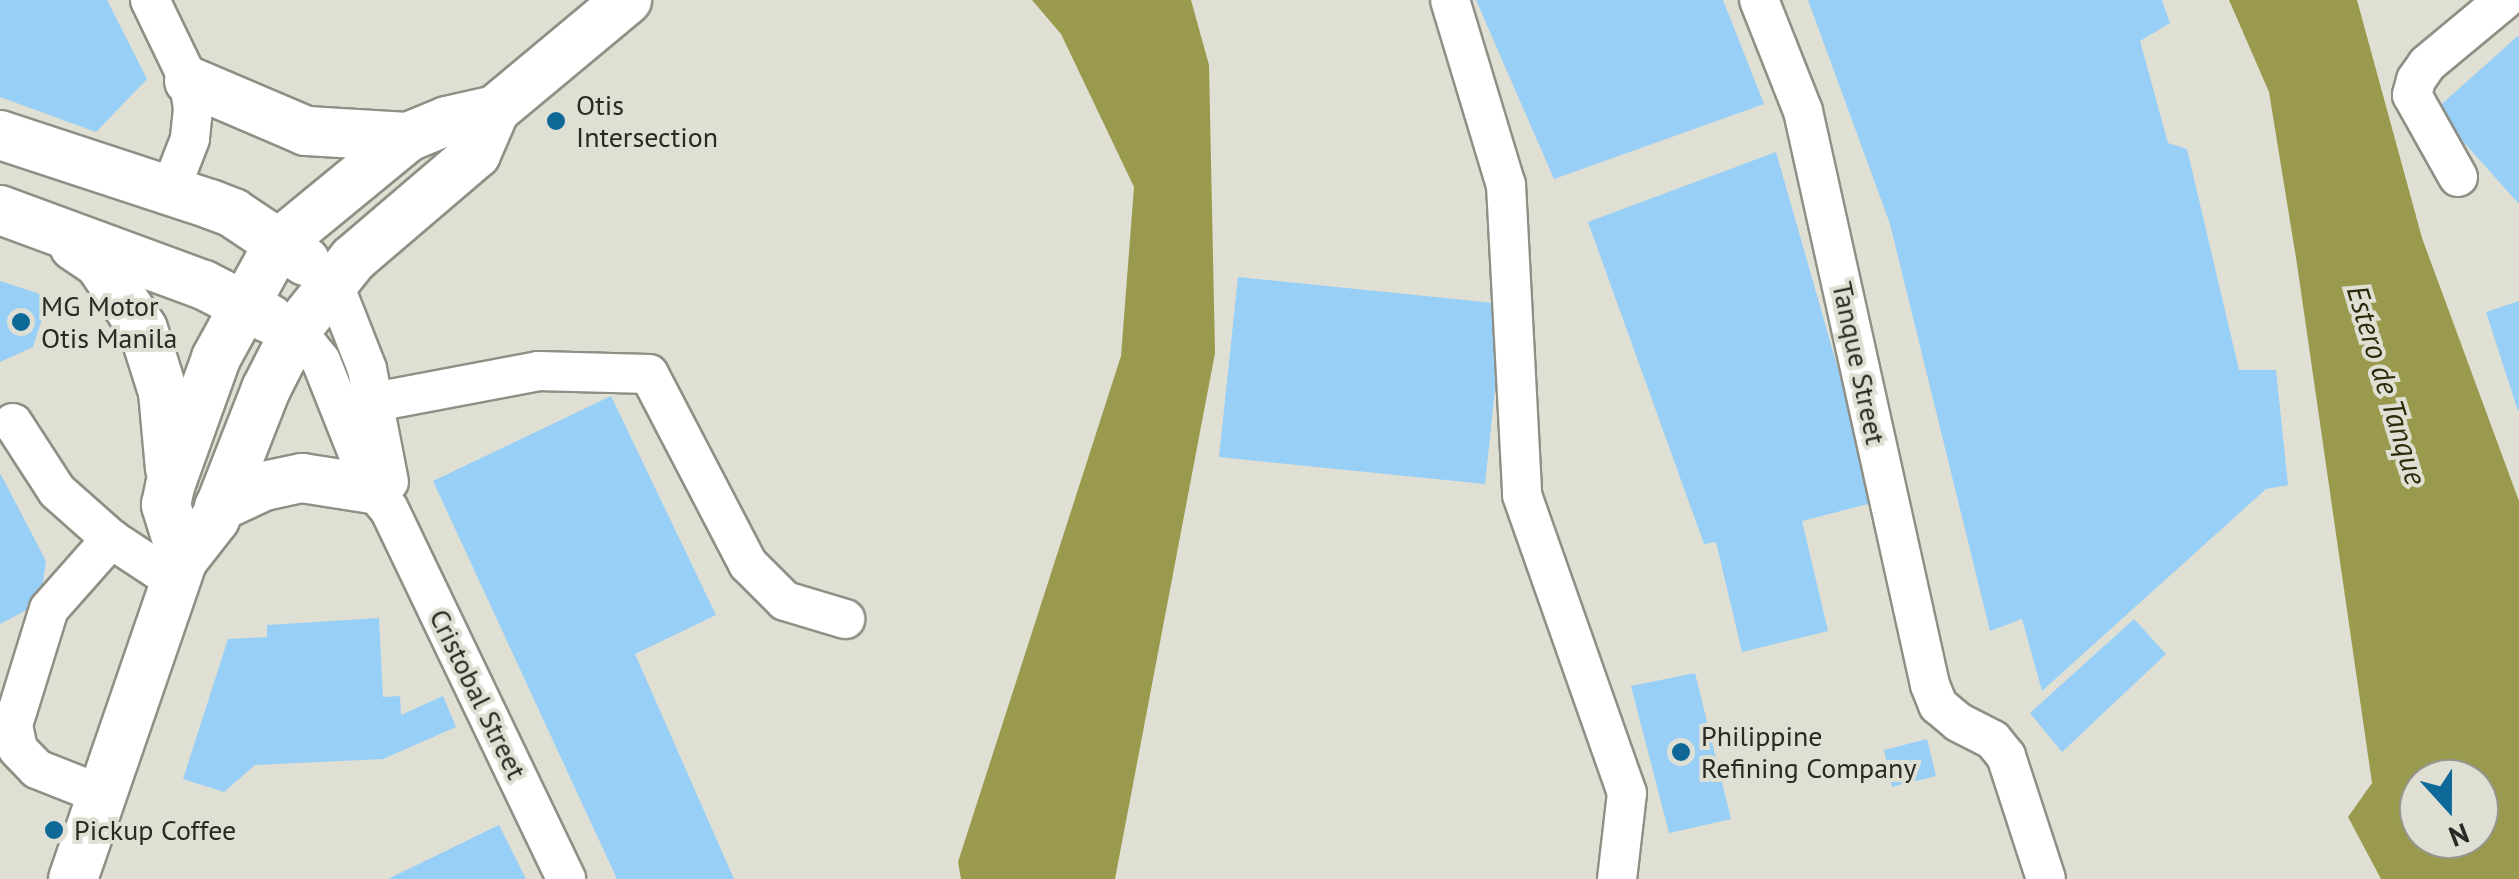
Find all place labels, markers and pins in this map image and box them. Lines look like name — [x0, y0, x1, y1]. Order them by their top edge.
place label: Otis Intersection — [576, 88, 718, 154]
marker: Otis Intersection — [545, 110, 567, 132]
place label: MG Motor Otis Manila — [41, 289, 177, 355]
marker: MG Motor Otis Manila — [10, 311, 32, 333]
place label: Philippine Refining Company — [1701, 719, 1916, 785]
marker: Philippine Refining Company — [1670, 741, 1692, 763]
place label: Pickup Coffee — [74, 813, 236, 847]
marker: Pickup Coffee — [43, 819, 65, 841]

